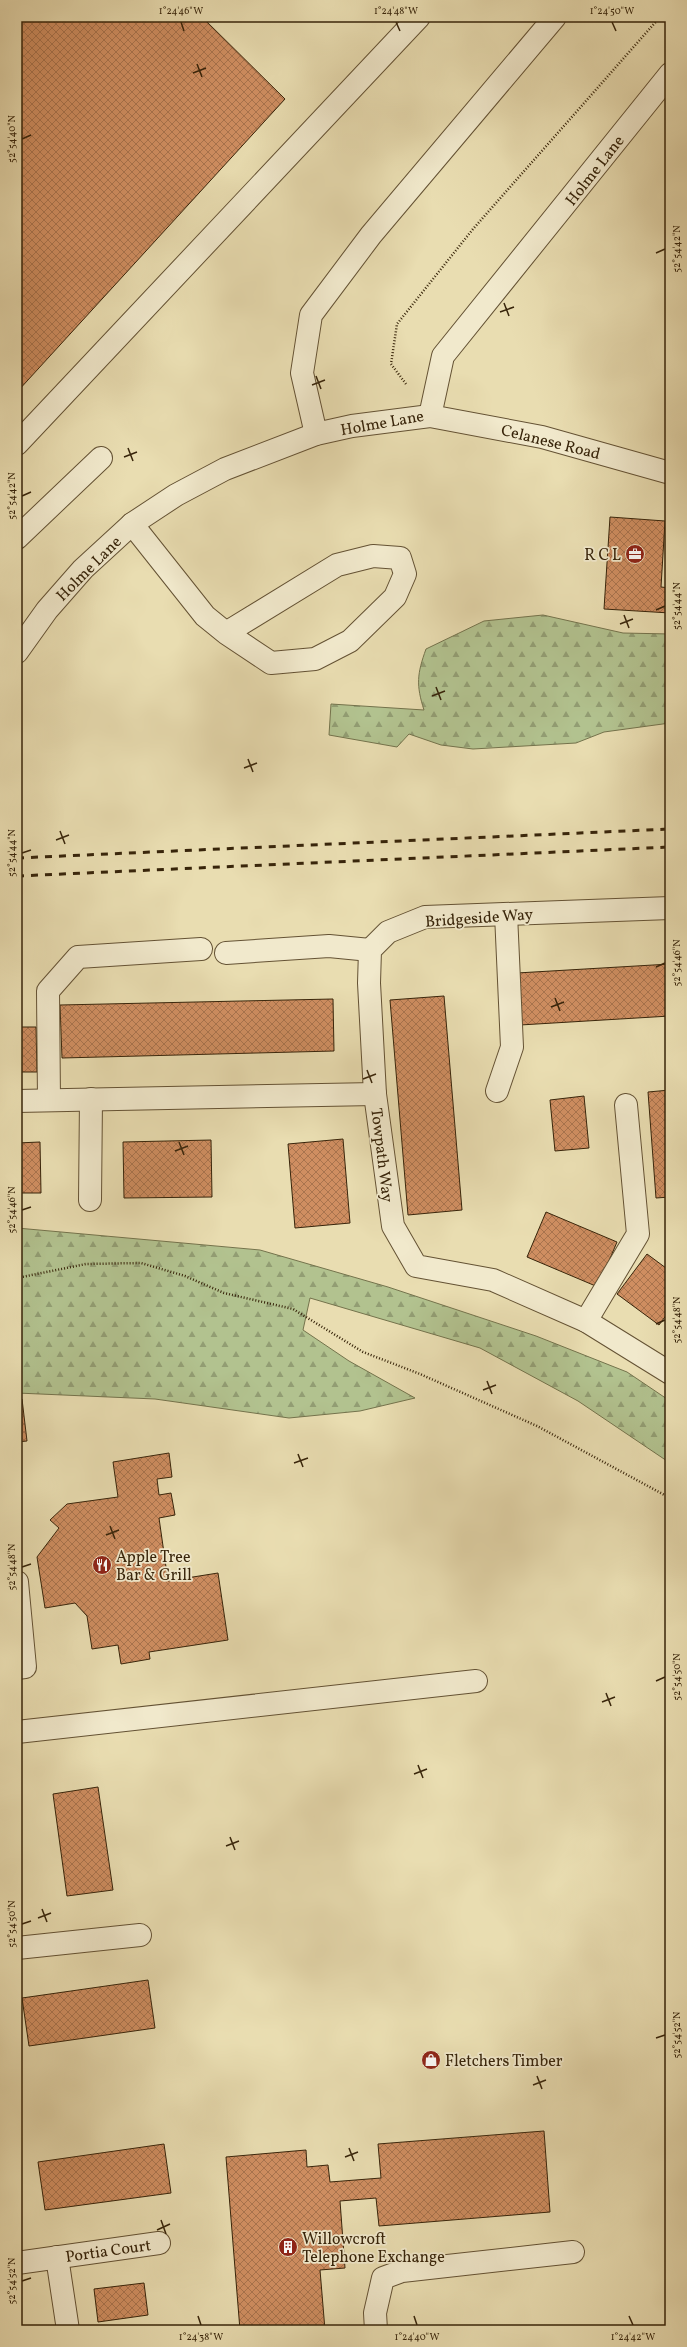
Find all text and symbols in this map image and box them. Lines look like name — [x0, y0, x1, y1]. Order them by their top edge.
text: 1°24'46"W — [159, 4, 203, 18]
text: 1°24'48"W — [374, 4, 418, 18]
text: 1°24'50"W — [590, 4, 634, 18]
text: 52°54'40"N — [5, 115, 19, 163]
street label: Holme Lane — [561, 131, 630, 211]
text: 52°54'42"N — [670, 225, 684, 273]
street label: Holme Lane — [339, 406, 426, 442]
street label: Celanese Road — [499, 420, 603, 466]
text: 52°54'42"N — [5, 472, 19, 520]
street label: Holme Lane — [52, 532, 127, 607]
office icon: R C L — [624, 543, 646, 565]
place label: R C L — [584, 545, 621, 567]
text: 52°54'44"N — [670, 581, 684, 630]
text: 52°54'44"N — [5, 828, 19, 877]
street label: Bridgeside Way — [424, 904, 534, 934]
text: 52°54'46"N — [670, 939, 684, 987]
street label: Towpath Way — [364, 1107, 398, 1204]
text: 52°54'46"N — [5, 1186, 19, 1234]
text: 52°54'48"N — [670, 1296, 684, 1344]
text: 52°54'48"N — [5, 1543, 19, 1591]
place label: Apple Tree Bar & Grill — [116, 1547, 192, 1587]
restaurant icon: Apple Tree Bar & Grill — [91, 1554, 113, 1576]
text: 52°54'50"N — [670, 1653, 684, 1701]
text: 52°54'50"N — [5, 1900, 19, 1948]
text: 52°54'52"N — [670, 2011, 684, 2059]
shop icon: Fletchers Timber — [420, 2049, 442, 2071]
place label: Fletchers Timber — [445, 2051, 563, 2073]
place label: Willowcroft Telephone Exchange — [302, 2229, 445, 2269]
street label: Portia Court — [64, 2235, 153, 2269]
building icon: Willowcroft Telephone Exchange — [277, 2236, 299, 2258]
text: 52°54'52"N — [5, 2257, 19, 2305]
text: 1°24'38"W — [179, 2330, 223, 2344]
text: 1°24'40"W — [395, 2330, 439, 2344]
text: 1°24'42"W — [611, 2330, 655, 2344]

